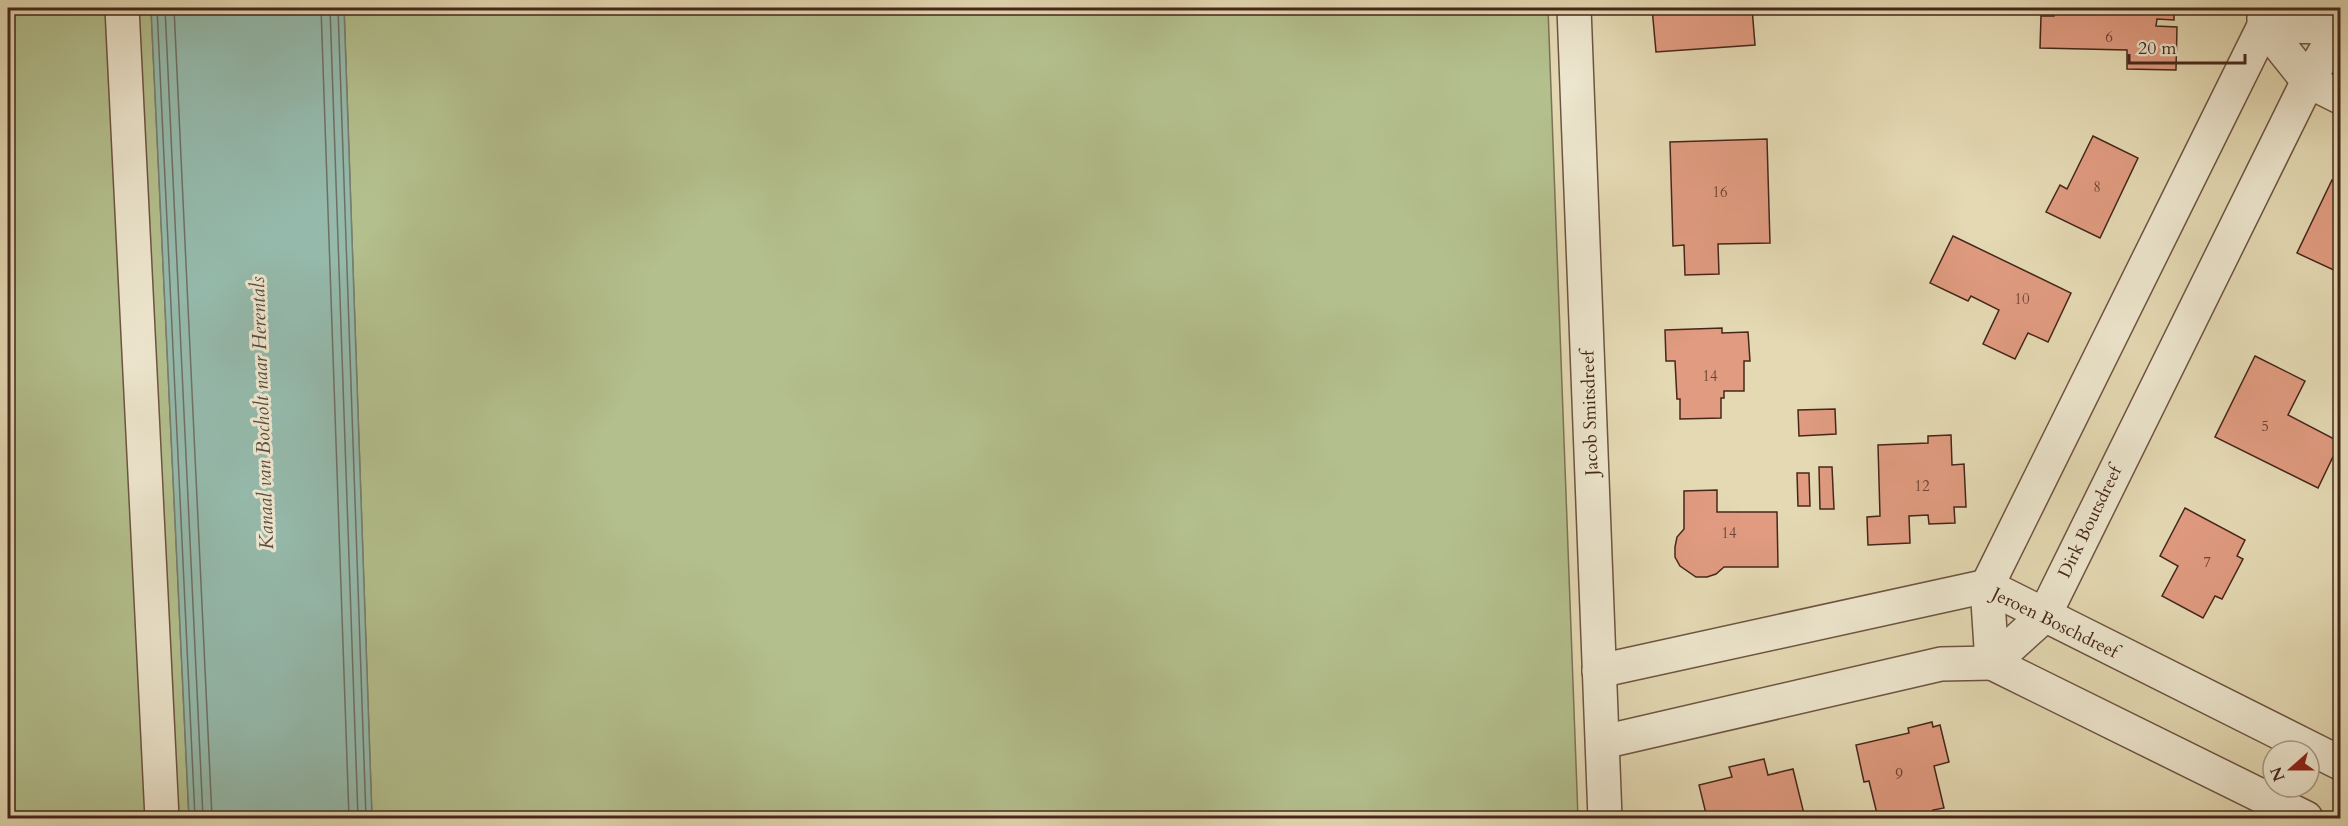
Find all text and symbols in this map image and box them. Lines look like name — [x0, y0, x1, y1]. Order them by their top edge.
house number: 6 — [2105, 27, 2113, 47]
scale bar — [2129, 27, 2244, 65]
text: 20 m — [2138, 36, 2177, 61]
house number: 8 — [2093, 177, 2101, 197]
house number: 16 — [1712, 182, 1728, 202]
water label: Kanaal van Bocholt naar Herentals — [244, 276, 280, 550]
house number: 10 — [2014, 289, 2030, 309]
street label: Jacob Smitsdreef — [1575, 346, 1605, 479]
house number: 14 — [1702, 366, 1718, 386]
house number: 5 — [2261, 416, 2269, 436]
street label: Dirk Boutsdreef — [2052, 458, 2130, 582]
house number: 12 — [1914, 476, 1930, 496]
house number: 14 — [1721, 523, 1737, 543]
house number: 7 — [2203, 552, 2211, 572]
street label: Jeroen Boschdreef — [1985, 580, 2126, 666]
north arrow — [2261, 739, 2321, 799]
text: N — [2265, 763, 2291, 784]
house number: 9 — [1895, 764, 1903, 784]

